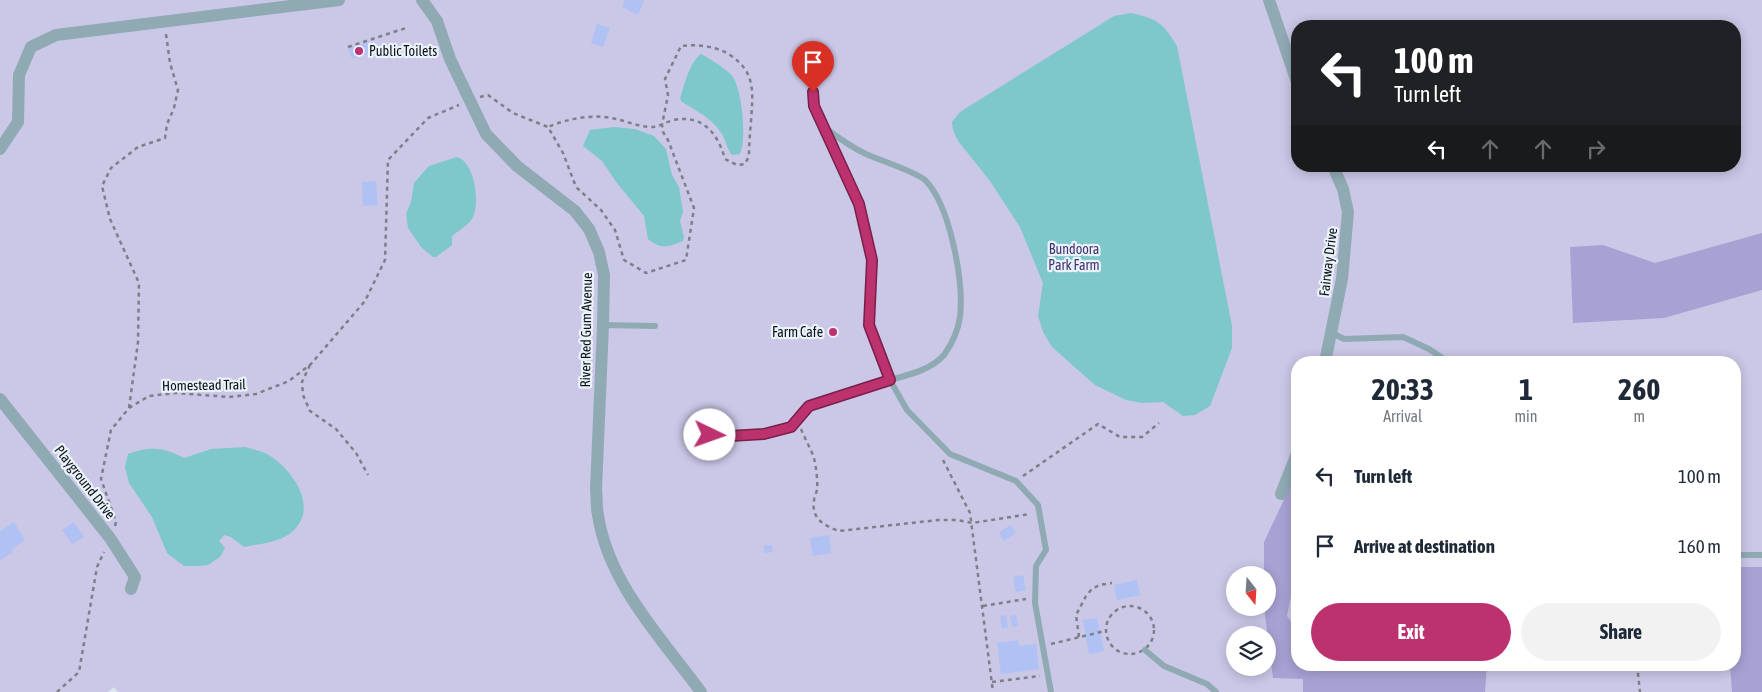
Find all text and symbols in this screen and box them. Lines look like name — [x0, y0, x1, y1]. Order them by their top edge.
icon: left — [1311, 40, 1376, 105]
text: 100 m — [1394, 40, 1473, 80]
pin — [792, 41, 834, 92]
place label: Public Toilets — [369, 43, 437, 59]
marker: Public Toilets — [353, 45, 365, 57]
icon: arrive — [799, 48, 827, 76]
text: Turn left — [1394, 81, 1461, 107]
icon: left — [1423, 135, 1451, 163]
icon: ahead — [1476, 135, 1504, 163]
icon: ahead — [1529, 135, 1557, 163]
icon: right — [1582, 135, 1610, 163]
street label: Fairway Drive — [1316, 227, 1340, 297]
park label: Bundoora Park Farm — [1048, 241, 1100, 273]
street label: River Red Gum Avenue — [577, 272, 595, 388]
place label: Farm Cafe — [772, 324, 823, 340]
marker: Farm Cafe — [827, 326, 839, 338]
text: 20:33 — [1372, 372, 1434, 406]
text: 1 — [1519, 372, 1533, 406]
text: 260 — [1618, 372, 1660, 406]
street label: Homestead Trail — [162, 376, 246, 394]
text: Arrival — [1383, 407, 1422, 425]
text: min — [1515, 407, 1538, 425]
text: m — [1633, 407, 1645, 425]
position arrow — [683, 408, 735, 460]
street label: Playground Drive — [51, 442, 119, 522]
icon: left — [1311, 462, 1339, 490]
text: Turn left — [1354, 465, 1412, 487]
text: 100 m — [1678, 465, 1721, 487]
icon: arrive — [1311, 532, 1339, 560]
text: Arrive at destination — [1354, 535, 1495, 557]
text: 160 m — [1678, 535, 1721, 557]
north arrow — [1226, 566, 1276, 616]
map controls — [1226, 566, 1276, 676]
button: Exit — [1311, 603, 1511, 661]
button: Share — [1521, 603, 1721, 661]
button: layers — [1226, 626, 1276, 676]

